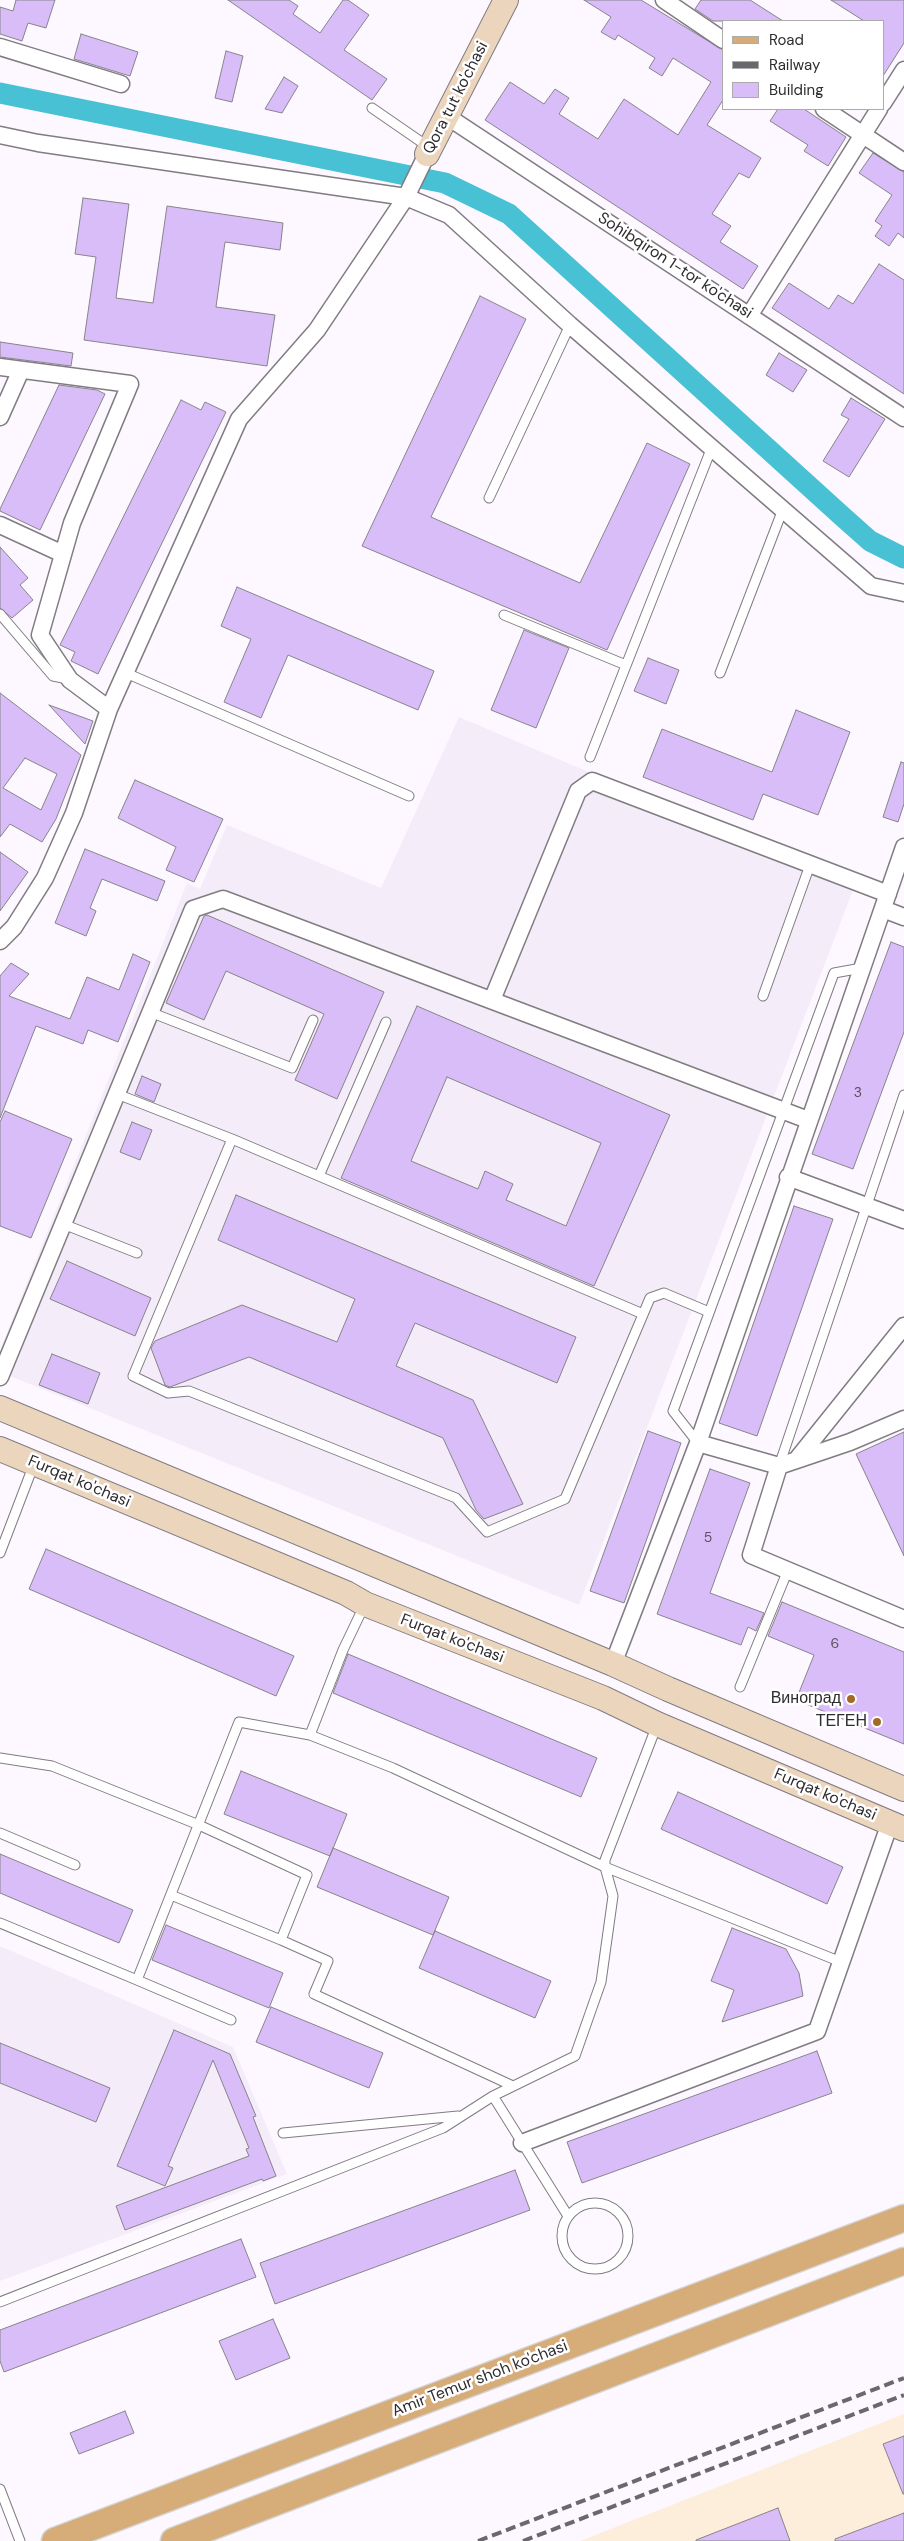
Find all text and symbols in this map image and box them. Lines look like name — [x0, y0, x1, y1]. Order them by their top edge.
legend — [722, 20, 884, 110]
text: Road — [769, 30, 804, 50]
street label: Qora tut ko'chasi — [419, 38, 493, 158]
text: Railway — [769, 55, 820, 75]
text: Building — [769, 80, 824, 100]
street label: Sohibqiron 1-tor ko'chasi — [594, 209, 756, 323]
house number: 3 — [854, 1085, 862, 1101]
street label: Furqat ko'chasi — [25, 1452, 133, 1512]
house number: 5 — [704, 1530, 712, 1546]
street label: Furqat ko'chasi — [397, 1610, 507, 1668]
house number: 6 — [831, 1636, 839, 1652]
place label: Виноград — [771, 1689, 841, 1709]
marker: Виноград — [845, 1693, 857, 1705]
place label: ТЕГЕН — [816, 1712, 867, 1732]
marker: ТЕГЕН — [871, 1716, 883, 1728]
street label: Furqat ko'chasi — [771, 1765, 879, 1825]
street label: Amir Temur shoh ko'chasi — [390, 2337, 570, 2421]

